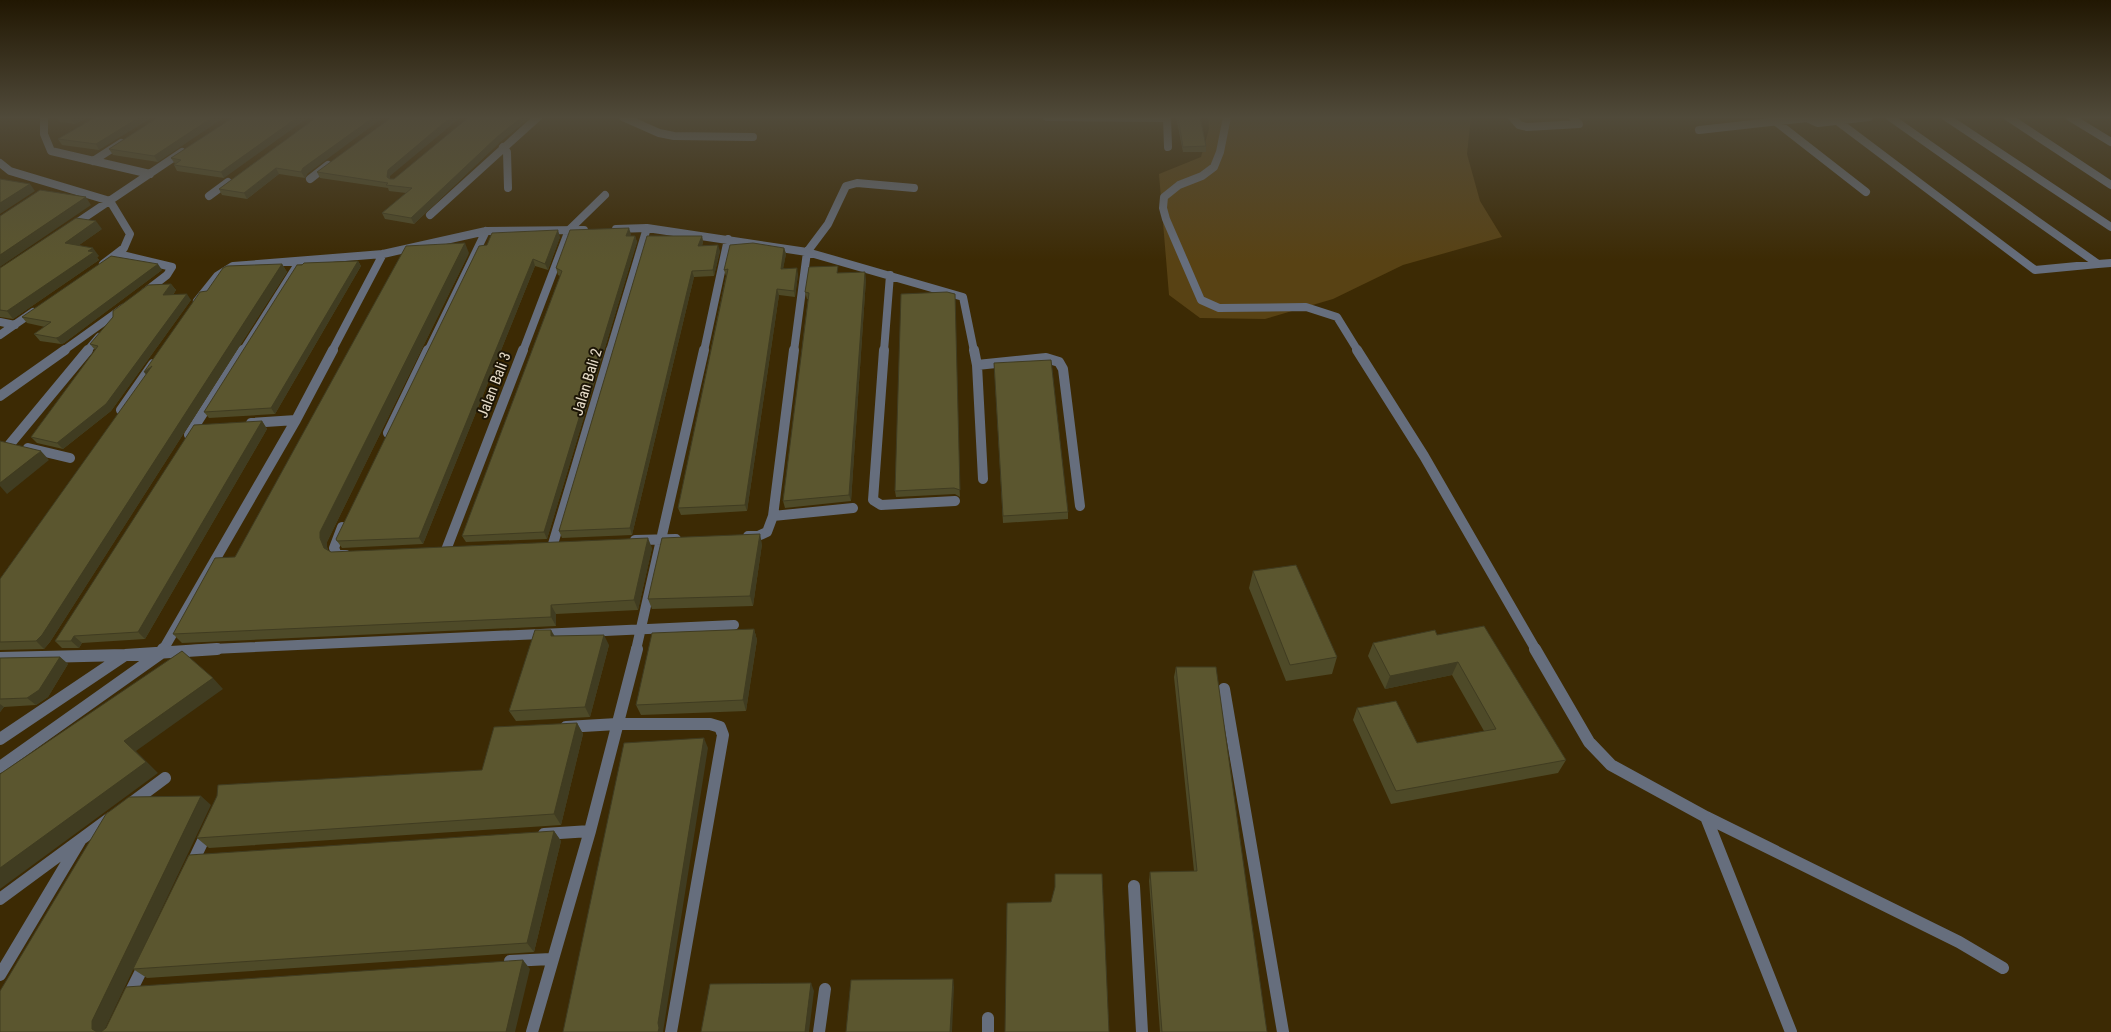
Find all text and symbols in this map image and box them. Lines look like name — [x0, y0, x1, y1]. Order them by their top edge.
street label: Jalan Bali 2 — [568, 346, 606, 418]
street label: Jalan Bali 3 — [473, 350, 515, 420]

